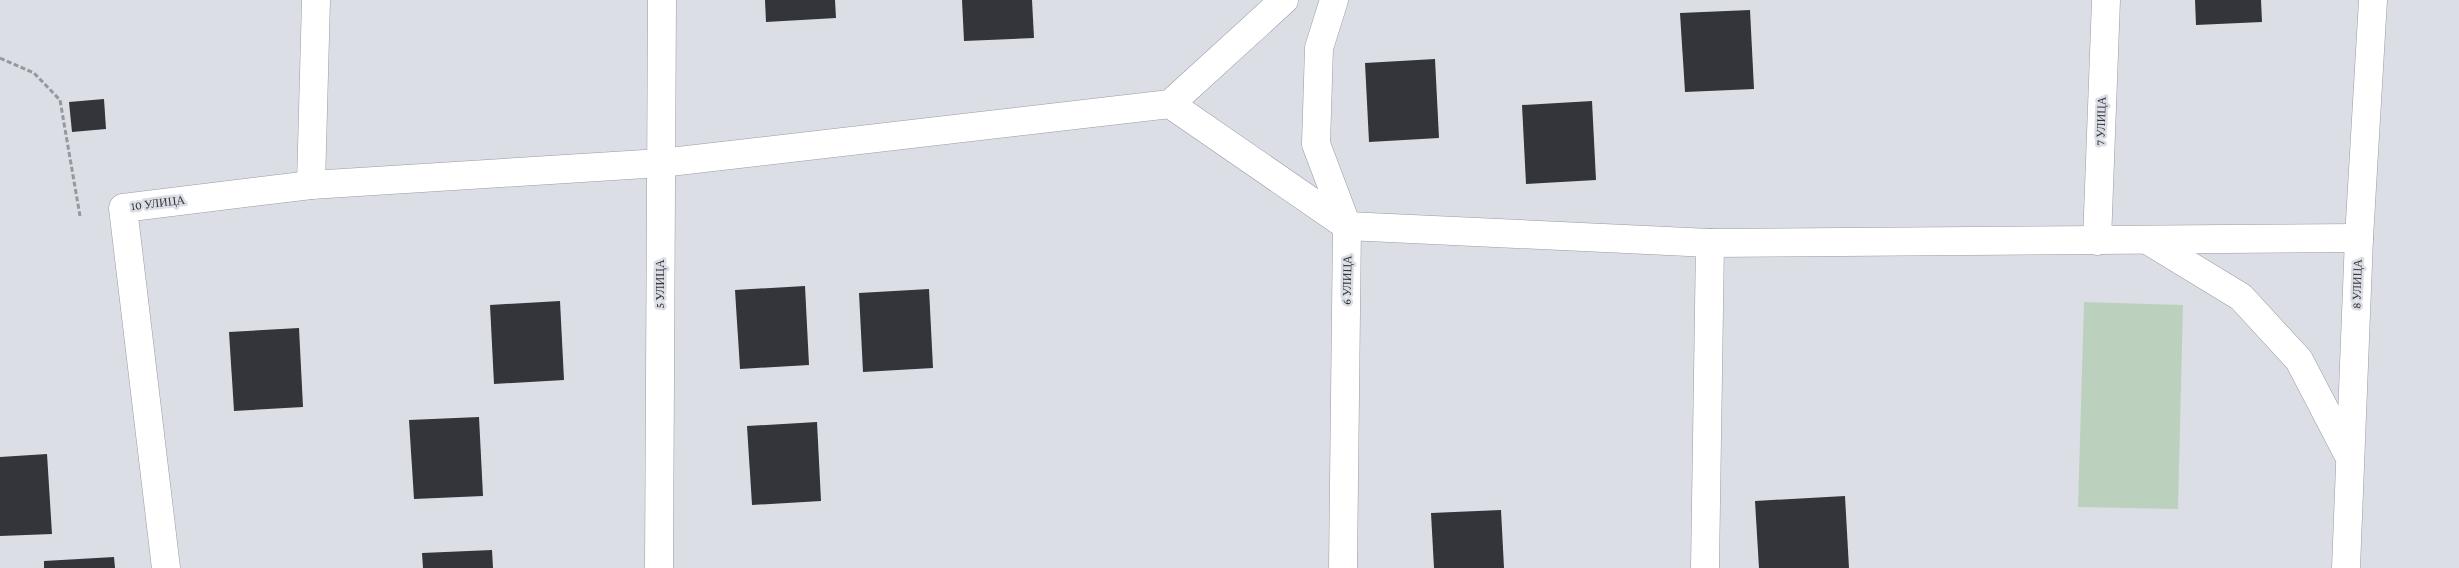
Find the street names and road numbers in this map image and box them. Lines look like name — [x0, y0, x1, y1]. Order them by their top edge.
street label: 7 УЛИЦА — [2093, 96, 2109, 146]
street label: 10 УЛИЦА — [130, 193, 186, 213]
street label: 6 УЛИЦА — [1340, 255, 1354, 305]
street label: 8 УЛИЦА — [2349, 258, 2365, 309]
street label: 5 УЛИЦА — [653, 259, 667, 309]

